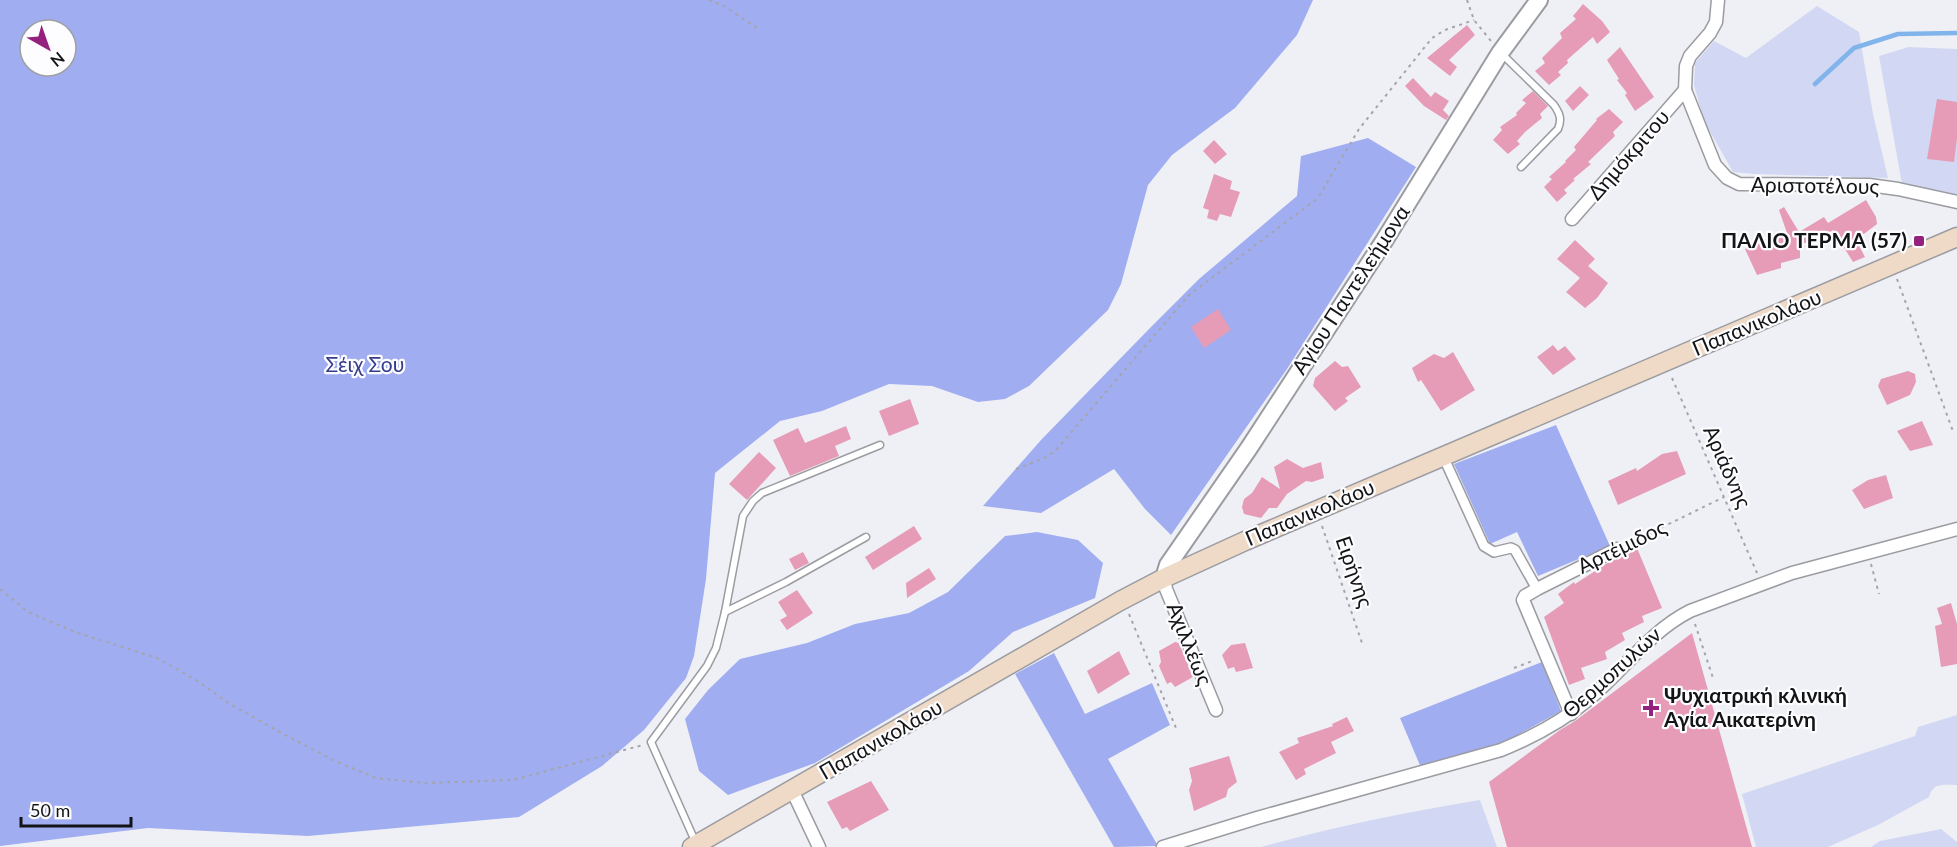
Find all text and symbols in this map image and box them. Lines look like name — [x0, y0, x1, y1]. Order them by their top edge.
north arrow — [18, 18, 78, 78]
text: N — [47, 49, 69, 71]
street label: Δημόκριτου — [1582, 104, 1674, 204]
street label: Αριστοτέλους — [1751, 171, 1880, 198]
street label: Αγίου Παντελεήμονα — [1286, 199, 1414, 379]
place label: ΠΑΛΙΟ ΤΕΡΜΑ (57) — [1721, 227, 1907, 252]
marker: ΠΑΛΙΟ ΤΕΡΜΑ (57) — [1912, 234, 1926, 248]
street label: Παπανικολάου — [1688, 283, 1825, 360]
park label: Σέιχ Σου — [326, 351, 404, 376]
street label: Αριάδνης — [1699, 421, 1758, 512]
street label: Παπανικολάου — [1241, 473, 1378, 550]
street label: Αρτέμιδος — [1573, 513, 1670, 578]
street label: Ειρήνης — [1332, 532, 1379, 611]
street label: Αχιλλέως — [1163, 598, 1218, 689]
street label: Θερμοπυλών — [1557, 621, 1666, 723]
place label: Ψυχιατρική κλινική Αγία Αικατερίνη — [1663, 682, 1847, 731]
street label: Παπανικολάου — [814, 693, 946, 784]
marker: Ψυχιατρική κλινική Αγία Αικατερίνη — [1642, 699, 1660, 717]
scale bar — [21, 790, 130, 828]
text: 50 m — [30, 799, 70, 821]

